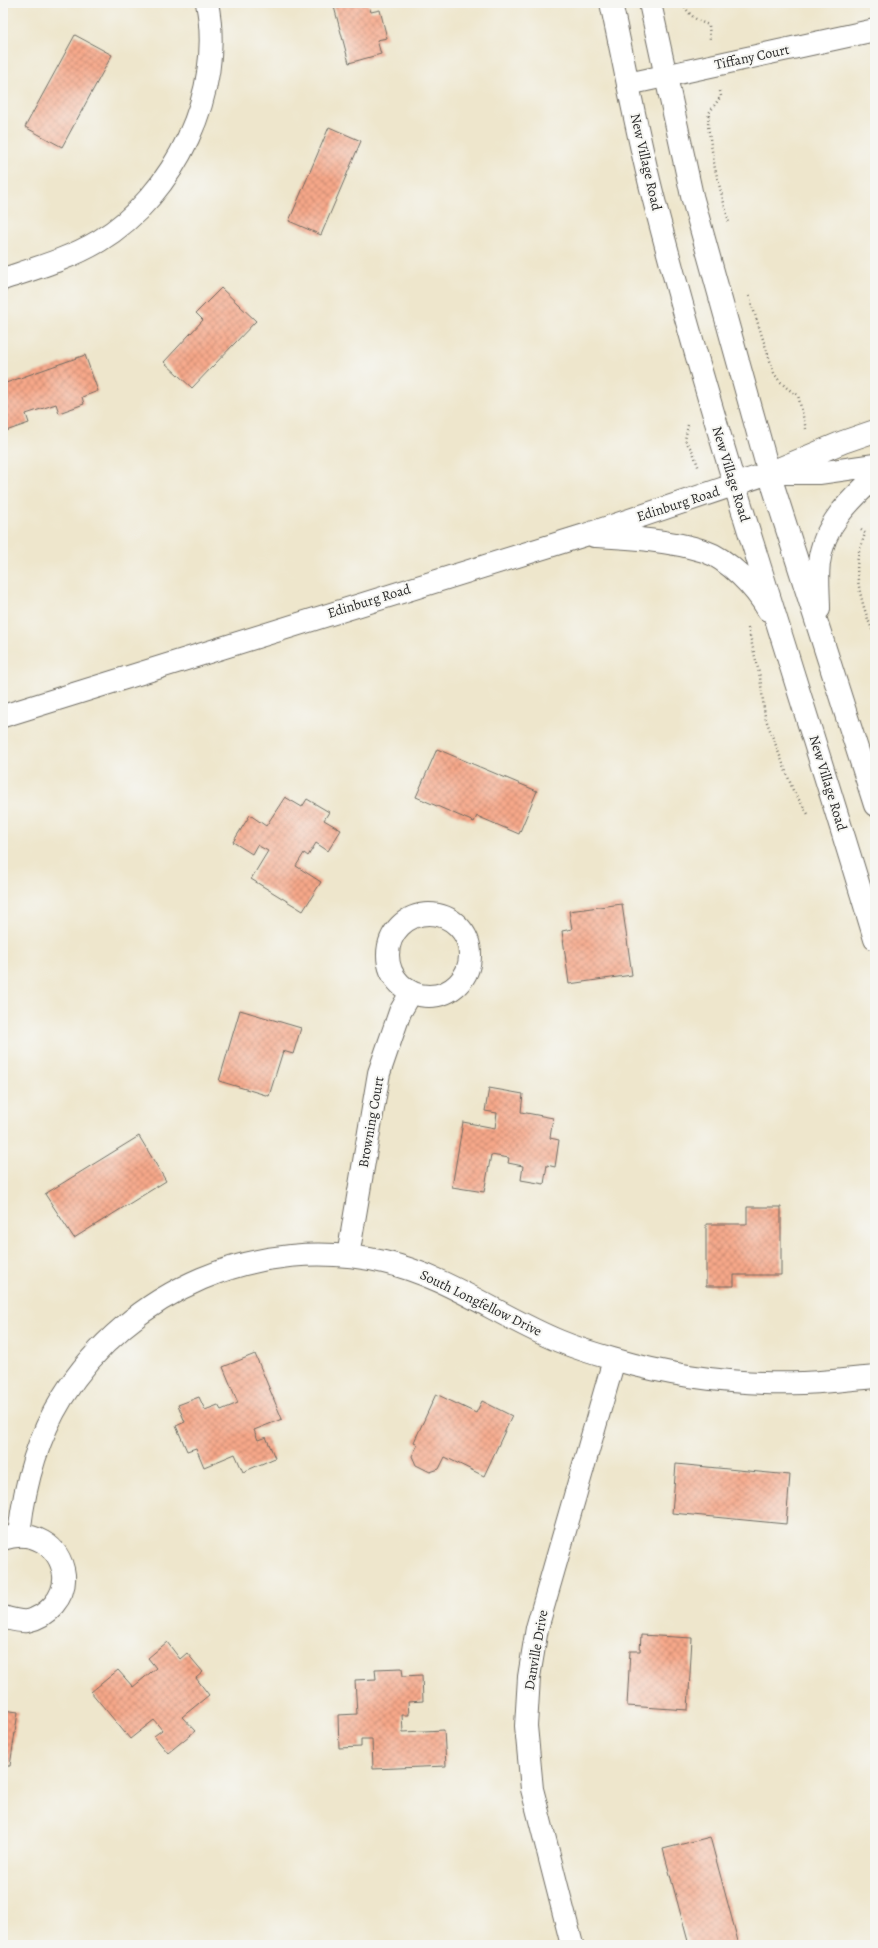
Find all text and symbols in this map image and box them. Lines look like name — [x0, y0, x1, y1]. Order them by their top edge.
street label: Tiffany Court — [713, 40, 791, 74]
street label: New Village Road — [626, 112, 667, 213]
street label: New Village Road — [707, 424, 755, 525]
street label: Edinburg Road — [634, 482, 722, 526]
street label: Edinburg Road — [325, 579, 413, 623]
street label: New Village Road — [804, 733, 852, 834]
street label: Browning Court — [354, 1075, 388, 1169]
street label: South Longfellow Drive — [417, 1265, 545, 1341]
street label: Danville Drive — [520, 1608, 552, 1692]

